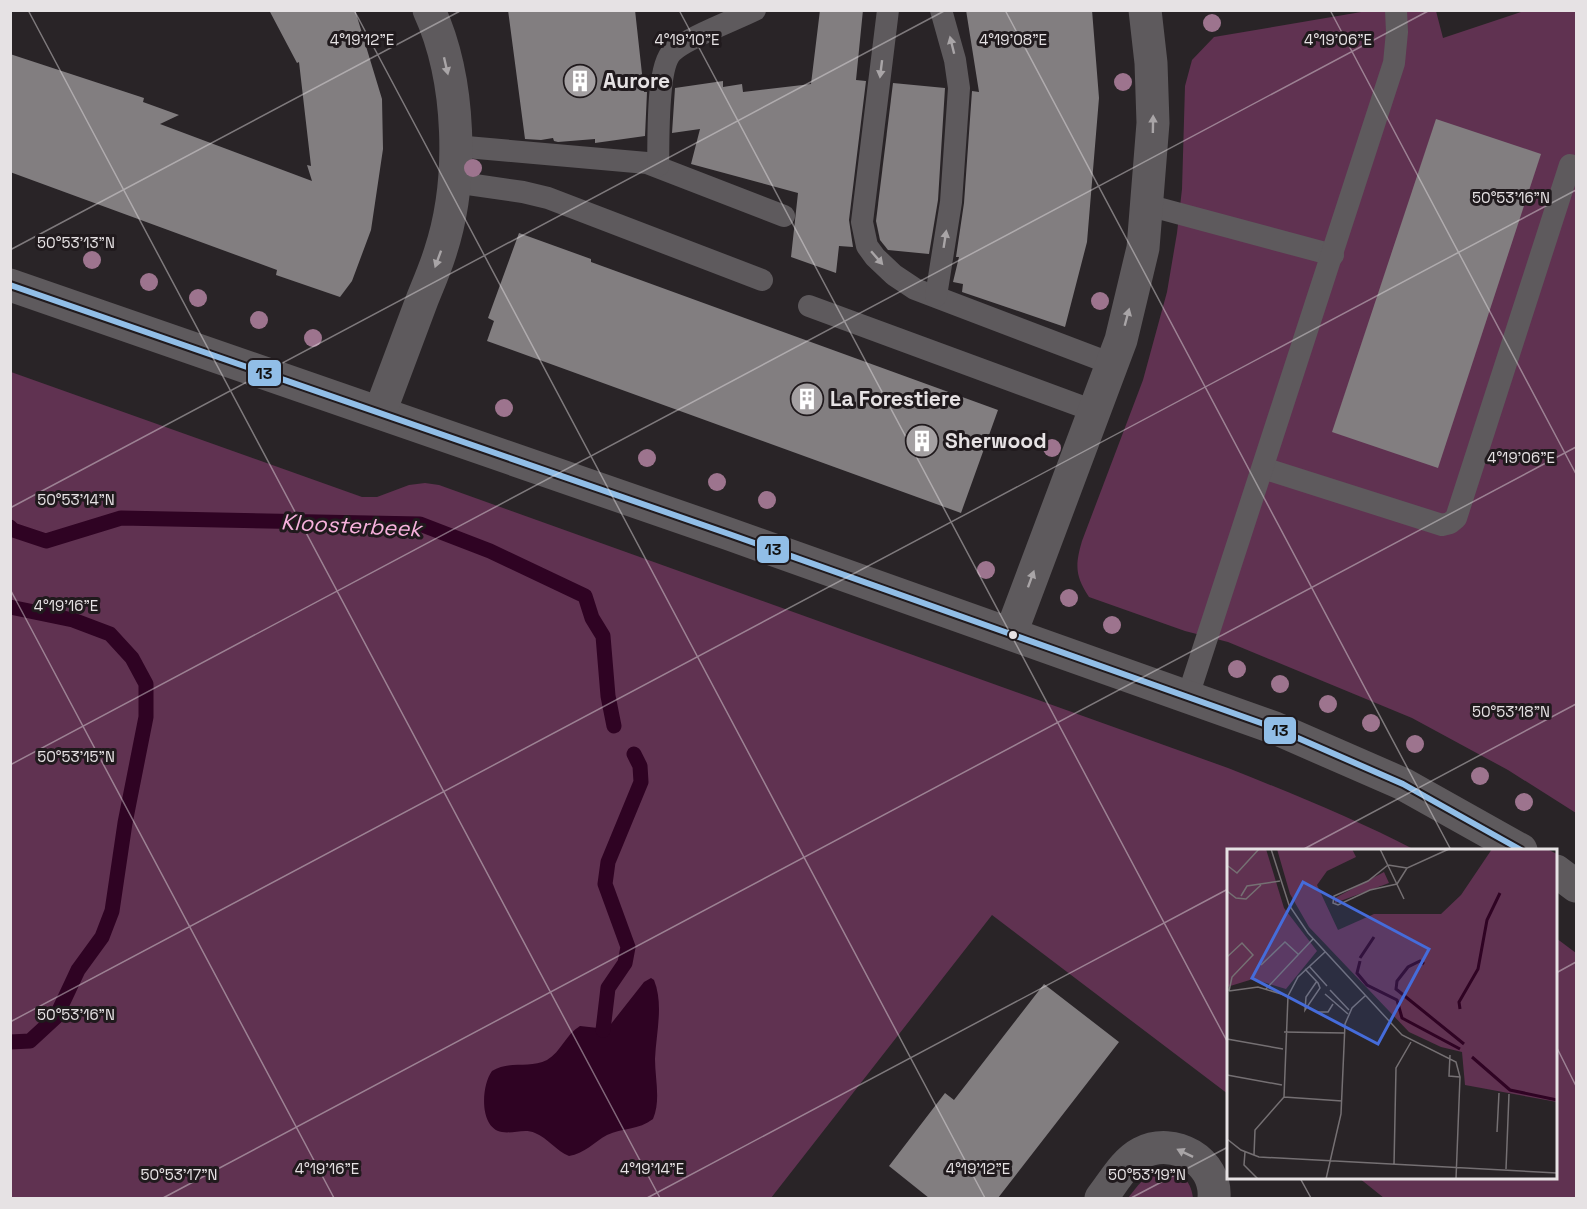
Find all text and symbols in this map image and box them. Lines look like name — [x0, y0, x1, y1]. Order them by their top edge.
text: 4°19'12"E — [330, 30, 394, 49]
text: 4°19'10"E — [654, 30, 720, 49]
text: 4°19'08"E — [979, 30, 1047, 49]
text: 4°19'06"E — [1304, 30, 1372, 49]
one-way arrow — [946, 36, 956, 54]
one-way arrow — [442, 57, 451, 76]
one-way arrow — [876, 59, 885, 78]
building icon: Aurore — [562, 63, 598, 99]
place label: Aurore — [603, 67, 670, 94]
one-way arrow — [1148, 114, 1157, 133]
text: 50°53'16"N — [1472, 188, 1550, 207]
one-way arrow — [941, 229, 950, 248]
text: 50°53'13"N — [37, 233, 115, 252]
one-way arrow — [433, 250, 443, 268]
one-way arrow — [870, 251, 884, 266]
one-way arrow — [1123, 308, 1132, 326]
line badge: 13 — [247, 359, 282, 387]
text: 13 — [256, 363, 273, 384]
building icon: La Forestiere — [789, 381, 825, 417]
place label: La Forestiere — [830, 385, 961, 412]
building icon: Sherwood — [904, 423, 940, 459]
place label: Sherwood — [945, 427, 1047, 454]
text: 4°19'06"E — [1487, 448, 1555, 467]
text: 50°53'14"N — [37, 490, 115, 509]
water label: Kloosterbeek — [280, 507, 424, 543]
line badge: 13 — [756, 535, 790, 564]
text: 13 — [765, 539, 782, 560]
one-way arrow — [1026, 569, 1036, 587]
text: 4°19'16"E — [34, 596, 98, 615]
unlabelled marker — [1007, 629, 1019, 641]
text: 50°53'18"N — [1472, 702, 1550, 721]
line badge: 13 — [1263, 716, 1297, 745]
text: 13 — [1272, 720, 1289, 741]
text: 50°53'15"N — [37, 747, 115, 766]
inset map — [1227, 849, 1557, 1179]
text: 50°53'16"N — [37, 1005, 115, 1024]
one-way arrow — [1176, 1148, 1194, 1158]
text: 4°19'16"E — [295, 1159, 359, 1178]
text: 4°19'14"E — [620, 1159, 684, 1178]
text: 4°19'12"E — [946, 1159, 1010, 1178]
text: 50°53'17"N — [140, 1165, 218, 1184]
text: 50°53'19"N — [1108, 1165, 1186, 1184]

